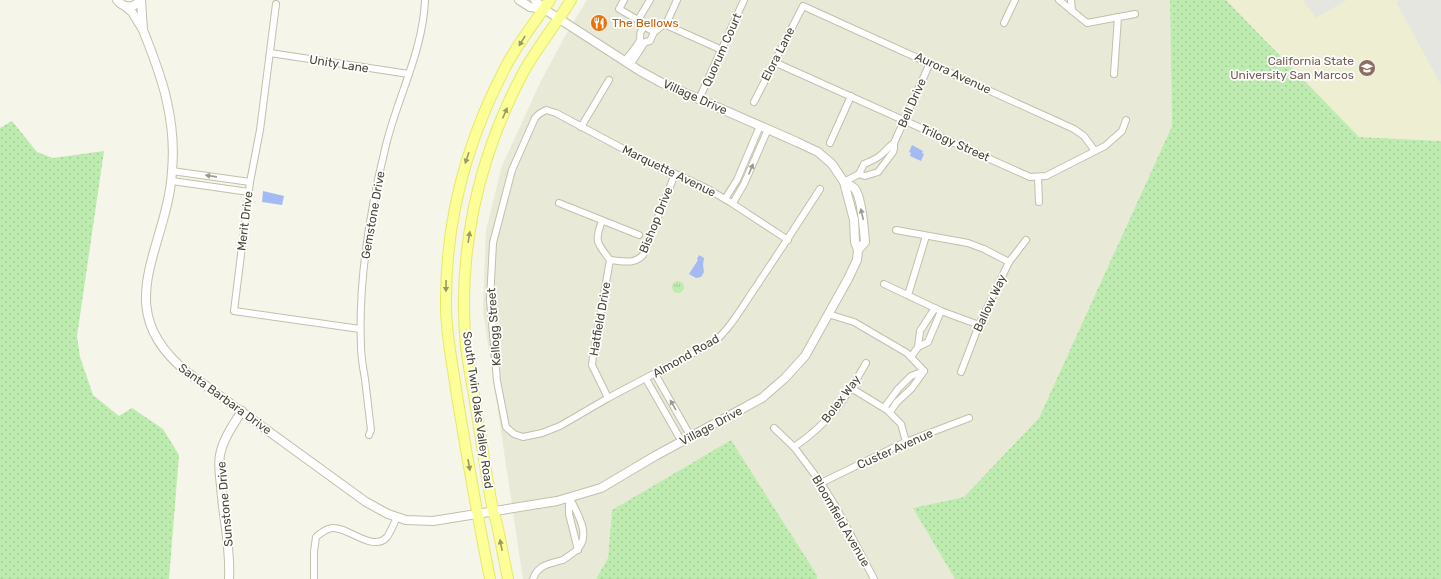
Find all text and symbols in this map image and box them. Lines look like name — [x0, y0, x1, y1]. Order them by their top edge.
street label: Quorum Court — [700, 11, 745, 89]
restaurant icon: The Bellows — [589, 13, 609, 33]
place label: The Bellows — [612, 16, 679, 30]
street label: Elora Lane — [758, 25, 798, 83]
one-way arrow — [518, 35, 525, 47]
street label: Aurora Avenue — [913, 49, 993, 97]
street label: Unity Lane — [308, 52, 370, 76]
place label: California State University San Marcos — [1230, 54, 1354, 82]
school or university icon: California State University San Marcos — [1357, 58, 1377, 78]
street label: Bell Drive — [895, 76, 929, 130]
street label: Village Drive — [661, 77, 730, 118]
one-way arrow — [502, 107, 508, 118]
street label: Trilogy Street — [918, 121, 992, 165]
street label: Marquette Avenue — [620, 142, 718, 200]
one-way arrow — [463, 153, 469, 165]
one-way arrow — [748, 162, 754, 174]
street label: Gemstone Drive — [358, 170, 388, 260]
one-way arrow — [205, 173, 217, 179]
street label: Bishop Drive — [636, 185, 676, 255]
street label: Merit Drive — [234, 190, 256, 252]
one-way arrow — [858, 208, 864, 220]
one-way arrow — [466, 231, 472, 243]
street label: Ballow Way — [971, 272, 1010, 334]
one-way arrow — [443, 280, 449, 293]
street label: Hatfield Drive — [587, 281, 613, 357]
street label: Kellogg Street — [484, 287, 504, 367]
street label: South Twin Oaks Valley Road — [460, 331, 496, 489]
street label: Almond Road — [650, 331, 722, 381]
street label: Santa Barbara Drive — [176, 361, 274, 438]
street label: Bolex Way — [819, 372, 864, 426]
one-way arrow — [670, 399, 677, 411]
street label: Village Drive — [677, 404, 745, 448]
street label: Custer Avenue — [855, 426, 935, 472]
one-way arrow — [466, 459, 472, 471]
street label: Sunstone Drive — [214, 461, 236, 547]
street label: Bloomfield Avenue — [809, 473, 873, 569]
one-way arrow — [498, 539, 504, 551]

